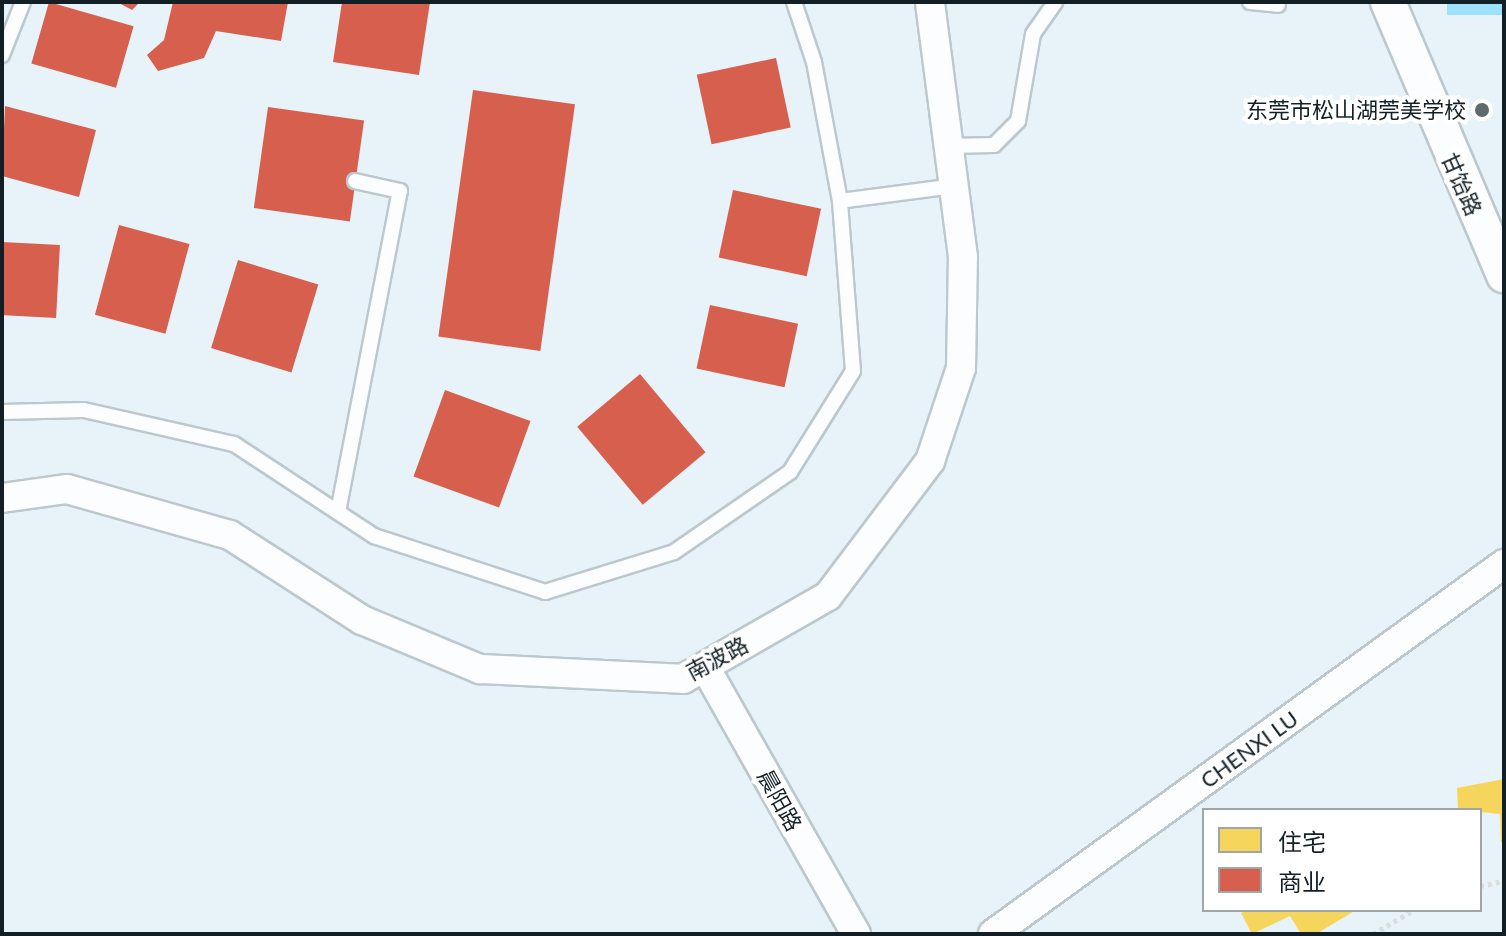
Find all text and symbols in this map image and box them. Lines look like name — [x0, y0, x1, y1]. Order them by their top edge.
place label: 东莞市松山湖莞美学校 — [1246, 97, 1466, 123]
marker: 东莞市松山湖莞美学校 — [1473, 101, 1491, 119]
street label: 甘饴路 — [1437, 148, 1487, 220]
street label: 南波路 — [682, 631, 752, 685]
street label: CHENXI LU — [1195, 705, 1303, 793]
street label: 晨阳路 — [752, 765, 808, 835]
legend — [1202, 808, 1482, 912]
text: 住宅 — [1278, 827, 1326, 856]
text: 商业 — [1278, 867, 1326, 896]

